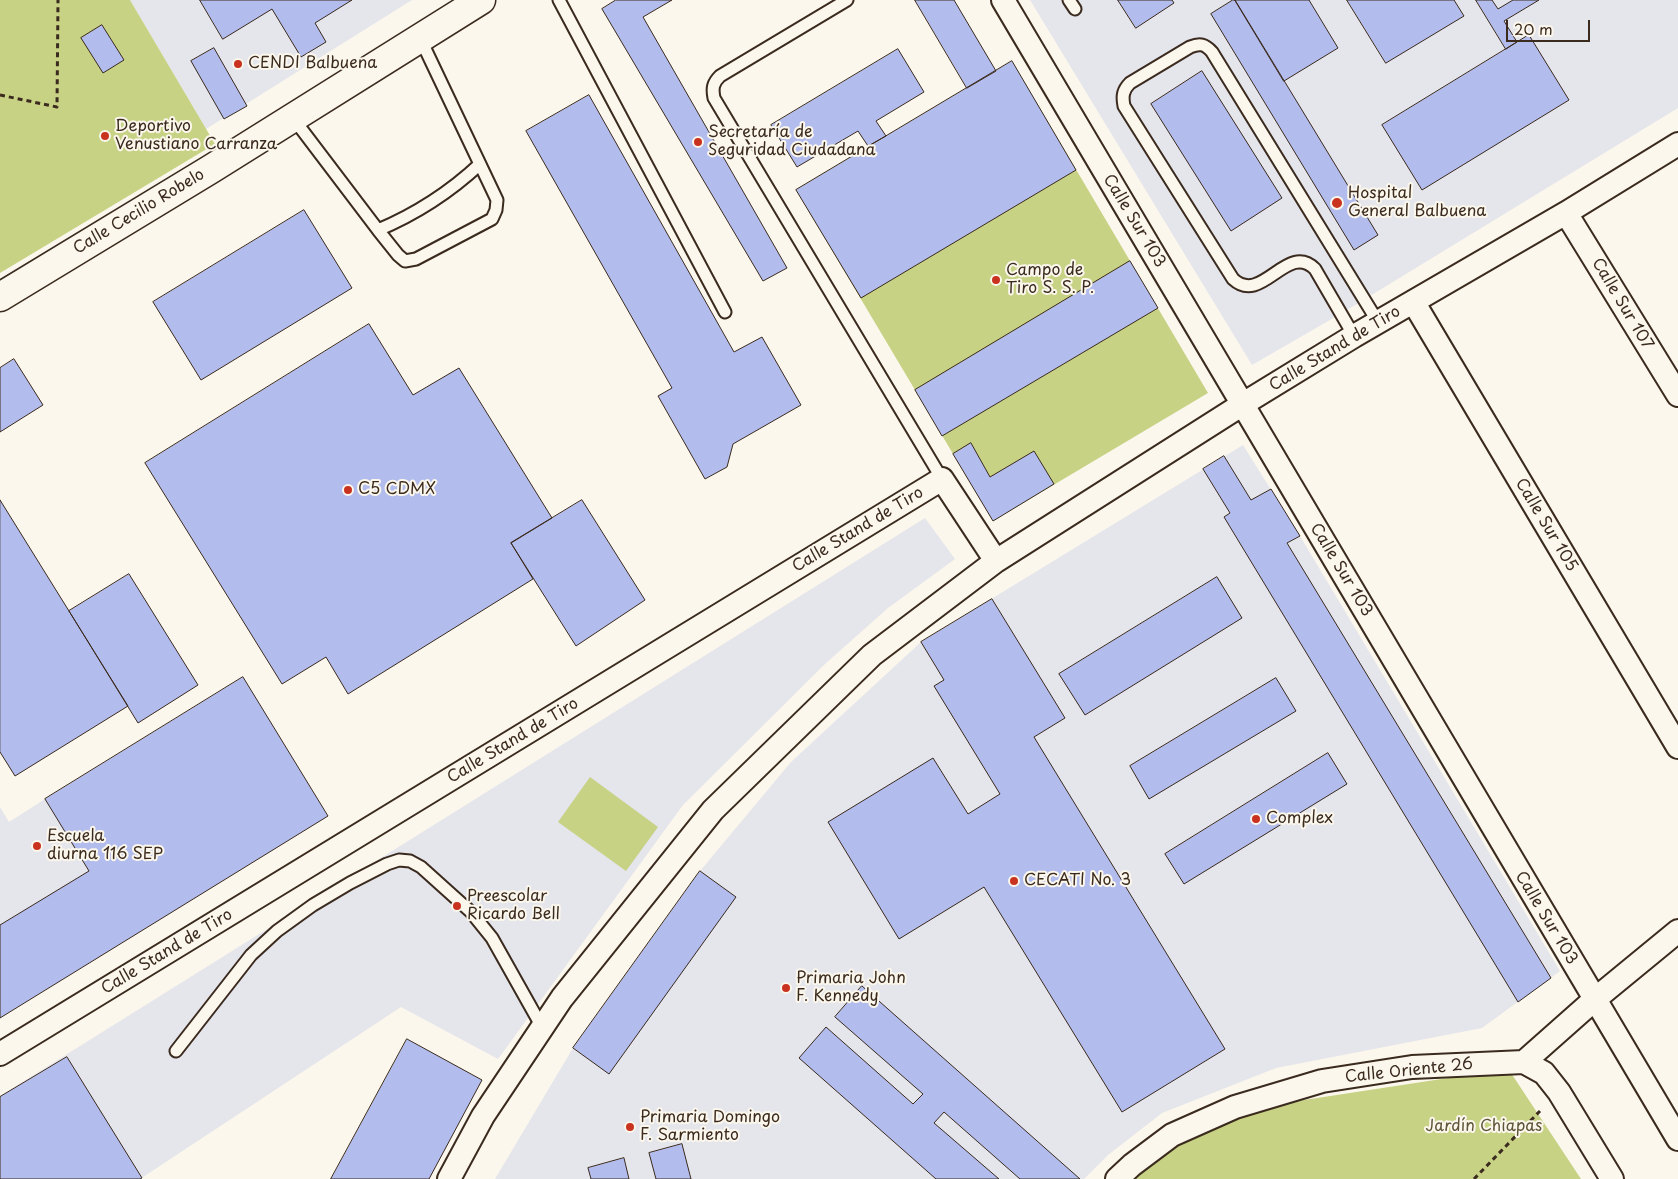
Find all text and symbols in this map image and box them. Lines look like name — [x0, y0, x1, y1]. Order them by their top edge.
scale bar — [1508, 10, 1592, 42]
text: 20 m — [1514, 17, 1553, 40]
place label: CENDI Balbuena — [248, 54, 377, 74]
marker: CENDI Balbuena — [232, 58, 244, 70]
place label: Deportivo Venustiano Carranza — [115, 117, 277, 155]
place label: Secretaría de Seguridad Ciudadana — [708, 123, 876, 161]
marker: Deportivo Venustiano Carranza — [99, 130, 111, 142]
marker: Secretaría de Seguridad Ciudadana — [692, 136, 704, 148]
street label: Calle Cecilio Robelo — [70, 165, 208, 259]
street label: Calle Sur 103 — [1099, 171, 1169, 271]
place label: Hospital General Balbuena — [1348, 184, 1486, 222]
marker: Hospital General Balbuena — [1330, 196, 1344, 210]
street label: Calle Sur 107 — [1587, 255, 1657, 353]
place label: Campo de Tiro S. S. P. — [1006, 261, 1094, 299]
marker: Campo de Tiro S. S. P. — [990, 274, 1002, 286]
street label: Calle Stand de Tiro — [1266, 302, 1404, 396]
street label: Calle Sur 105 — [1511, 475, 1581, 575]
place label: C5 CDMX — [358, 480, 436, 500]
street label: Calle Stand de Tiro — [789, 483, 927, 577]
marker: C5 CDMX — [342, 484, 354, 496]
street label: Calle Sur 103 — [1306, 520, 1376, 620]
street label: Calle Stand de Tiro — [444, 694, 582, 788]
place label: Complex — [1266, 809, 1333, 829]
marker: Complex — [1250, 813, 1262, 825]
place label: Escuela diurna 116 SEP — [47, 827, 163, 865]
marker: Escuela diurna 116 SEP — [31, 840, 43, 852]
street label: Calle Sur 103 — [1511, 868, 1581, 968]
place label: CECATI No. 3 — [1024, 871, 1131, 891]
marker: CECATI No. 3 — [1008, 875, 1020, 887]
place label: Preescolar Ricardo Bell — [467, 887, 560, 925]
marker: Preescolar Ricardo Bell — [451, 900, 463, 912]
street label: Calle Stand de Tiro — [98, 905, 236, 999]
place label: Primaria John F. Kennedy — [796, 969, 906, 1007]
marker: Primaria John F. Kennedy — [780, 982, 792, 994]
street label: Calle Oriente 26 — [1344, 1055, 1474, 1087]
place label: Primaria Domingo F. Sarmiento — [640, 1108, 780, 1146]
park label: Jardín Chiapas — [1426, 1117, 1542, 1137]
marker: Primaria Domingo F. Sarmiento — [624, 1121, 636, 1133]

